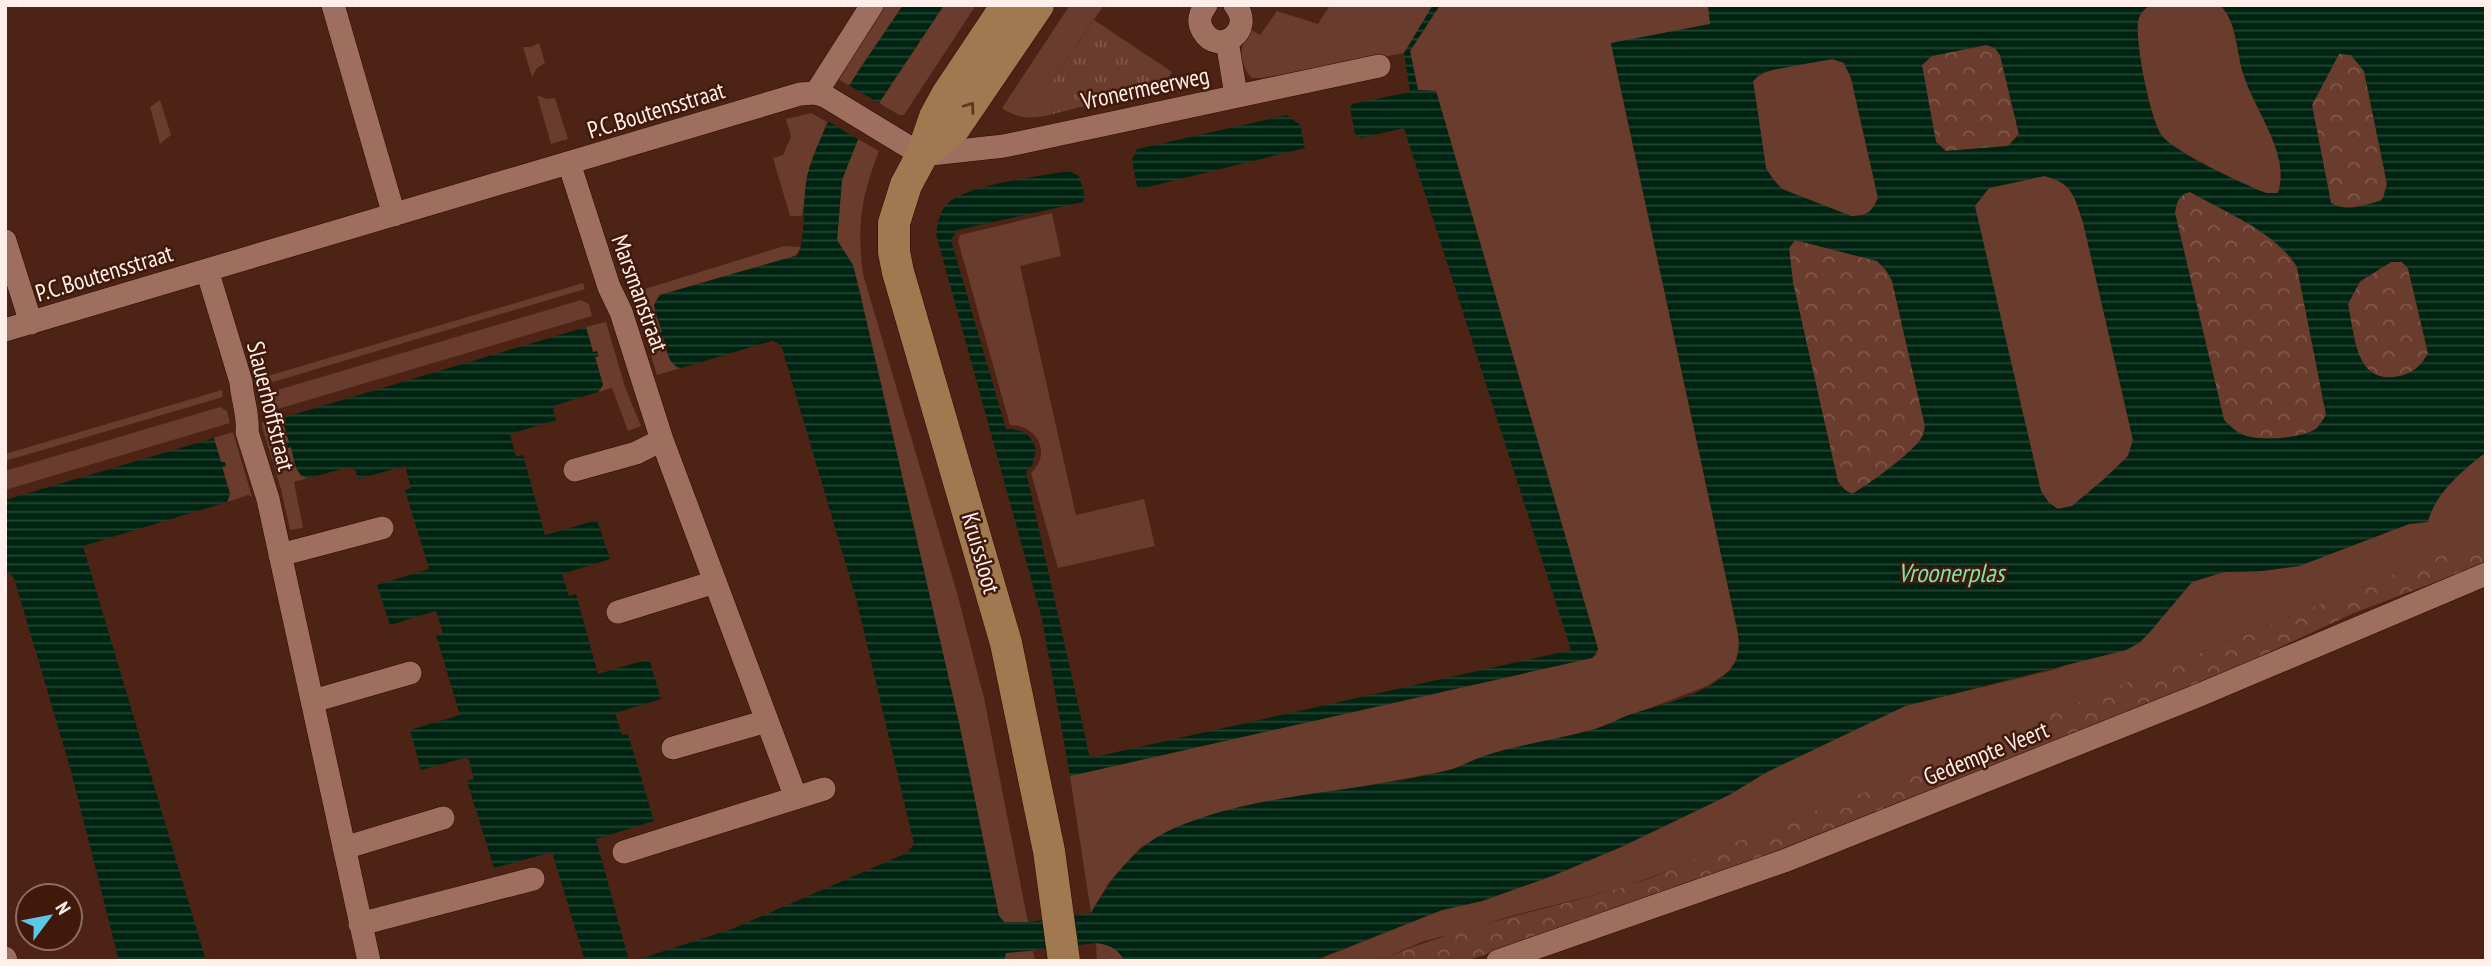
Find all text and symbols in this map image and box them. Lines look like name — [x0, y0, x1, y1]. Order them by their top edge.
street label: Vronermeerweg — [1077, 59, 1212, 117]
street label: P.C.Boutensstraat — [584, 74, 729, 146]
one-way arrow — [962, 102, 974, 115]
street label: Marsmanstraat — [604, 230, 676, 356]
street label: P.C.Boutensstraat — [32, 237, 177, 309]
street label: Slauerhoffstraat — [240, 338, 302, 474]
street label: Kruissloot — [955, 509, 1007, 597]
water label: Vroonerplas — [1898, 556, 2006, 589]
street label: Gedempte Veert — [1919, 714, 2053, 792]
north arrow — [14, 882, 84, 952]
text: N — [51, 897, 76, 919]

